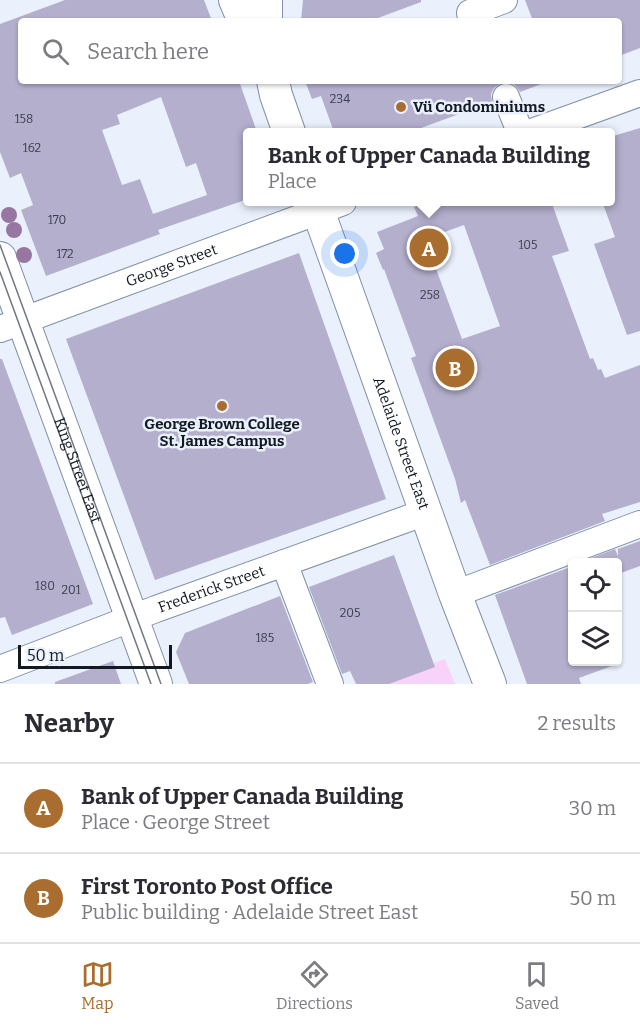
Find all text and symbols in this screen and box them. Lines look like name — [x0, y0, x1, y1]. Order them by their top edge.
search box — [18, 18, 622, 84]
icon: search — [39, 35, 72, 68]
text: Search here — [87, 38, 209, 65]
house number: 234 — [330, 92, 350, 106]
place label: Vü Condominiums — [413, 98, 545, 116]
marker: Vü Condominiums — [394, 100, 408, 114]
house number: 158 — [15, 112, 33, 126]
popup — [243, 128, 615, 206]
house number: 162 — [23, 141, 41, 155]
text: Bank of Upper Canada Building — [268, 142, 590, 169]
text: Place — [268, 169, 317, 193]
house number: 170 — [48, 213, 66, 227]
pin: A — [410, 226, 448, 270]
house number: 105 — [519, 238, 537, 252]
your location — [330, 239, 359, 268]
street label: George Street — [123, 240, 220, 291]
house number: 172 — [56, 247, 74, 261]
house number: 258 — [420, 288, 440, 302]
pin: B — [436, 346, 474, 391]
street label: Adelaide Street East — [369, 374, 433, 512]
marker: George Brown College St. James Campus — [215, 399, 229, 413]
street label: King Street East — [50, 415, 105, 526]
place label: George Brown College St. James Campus — [144, 415, 300, 450]
map controls — [568, 558, 622, 666]
button: locate — [568, 558, 622, 612]
street label: Frederick Street — [156, 561, 268, 617]
house number: 180 — [35, 579, 55, 593]
house number: 201 — [61, 583, 81, 597]
house number: 205 — [340, 606, 360, 620]
button: layers — [568, 612, 622, 666]
house number: 185 — [256, 631, 274, 645]
scale bar — [18, 642, 172, 670]
text: 50 m — [27, 646, 64, 665]
text: Nearby — [24, 708, 114, 739]
text: 2 results — [537, 711, 616, 735]
text: Bank of Upper Canada Building — [81, 783, 404, 810]
text: A — [36, 796, 51, 820]
text: 30 m — [569, 796, 616, 820]
text: Place · George Street — [81, 810, 270, 834]
text: First Toronto Post Office — [81, 873, 333, 900]
text: B — [37, 886, 50, 910]
text: 50 m — [569, 886, 616, 910]
text: Public building · Adelaide Street East — [81, 900, 418, 924]
tab: Map — [81, 958, 114, 1013]
tab: Directions — [276, 958, 353, 1013]
tab: Saved — [515, 958, 559, 1013]

